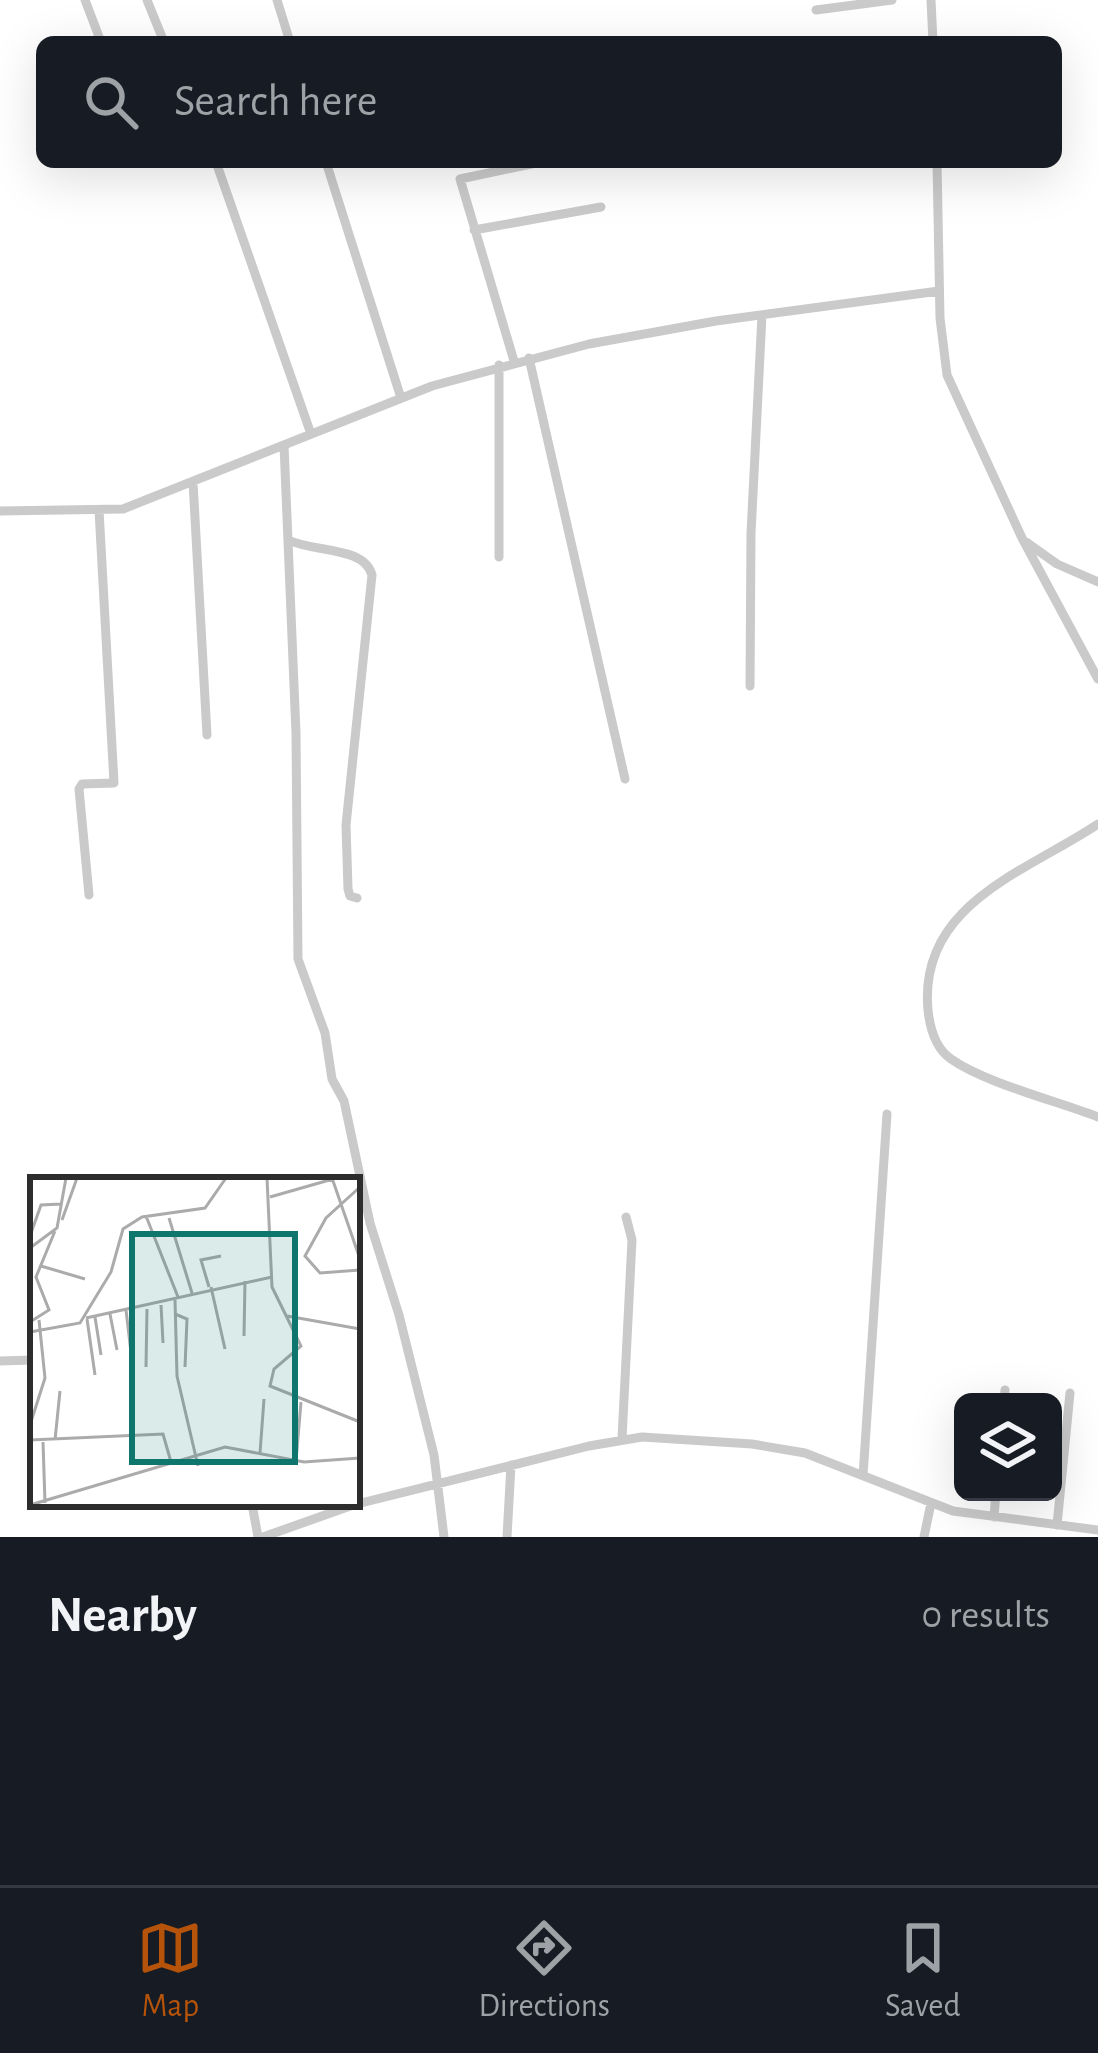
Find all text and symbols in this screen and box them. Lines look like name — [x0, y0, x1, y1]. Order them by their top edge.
search box — [36, 36, 1062, 168]
icon: search — [78, 69, 144, 135]
text: Search here — [174, 79, 377, 124]
inset map — [30, 1177, 360, 1507]
map controls — [954, 1393, 1062, 1501]
button: layers — [954, 1393, 1062, 1501]
text: Nearby — [48, 1590, 197, 1641]
text: 0 results — [922, 1596, 1050, 1635]
tab: Map — [137, 1915, 203, 2027]
tab: Directions — [478, 1915, 610, 2027]
tab: Saved — [885, 1915, 960, 2027]

